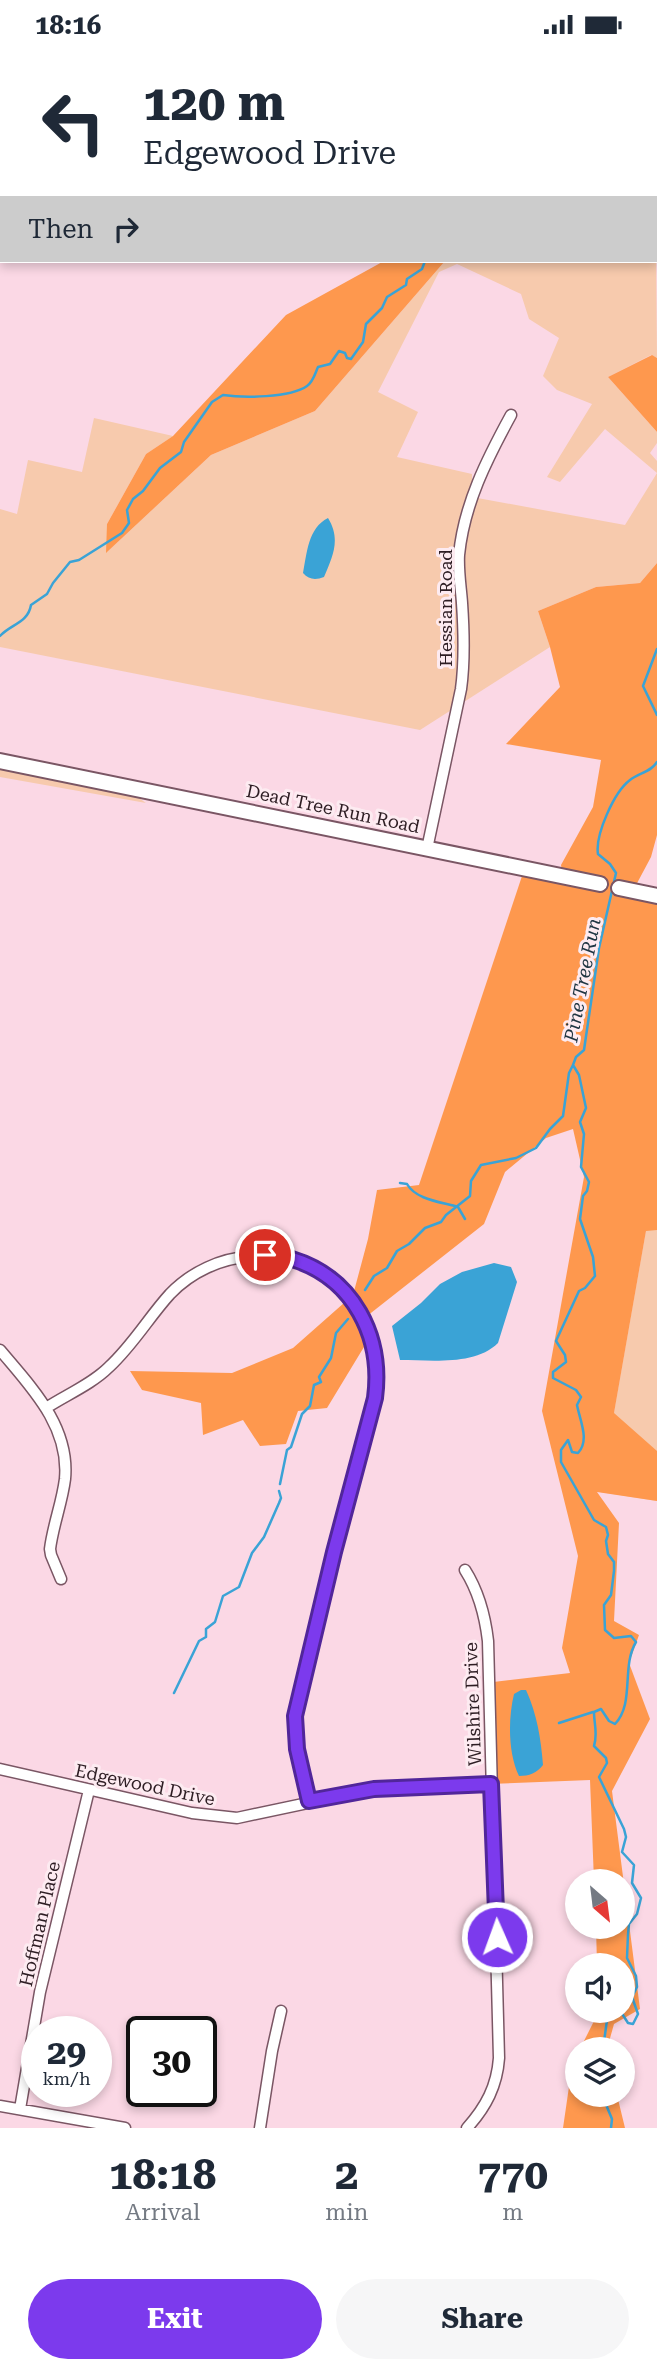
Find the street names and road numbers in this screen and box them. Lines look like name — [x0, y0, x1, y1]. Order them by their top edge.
street label: Hessian Road — [435, 549, 456, 667]
street label: Dead Tree Run Road — [244, 780, 422, 837]
street label: Wilshire Drive — [460, 1642, 485, 1766]
street label: Edgewood Drive — [73, 1759, 217, 1810]
street label: Hoffman Place — [15, 1859, 64, 1988]

